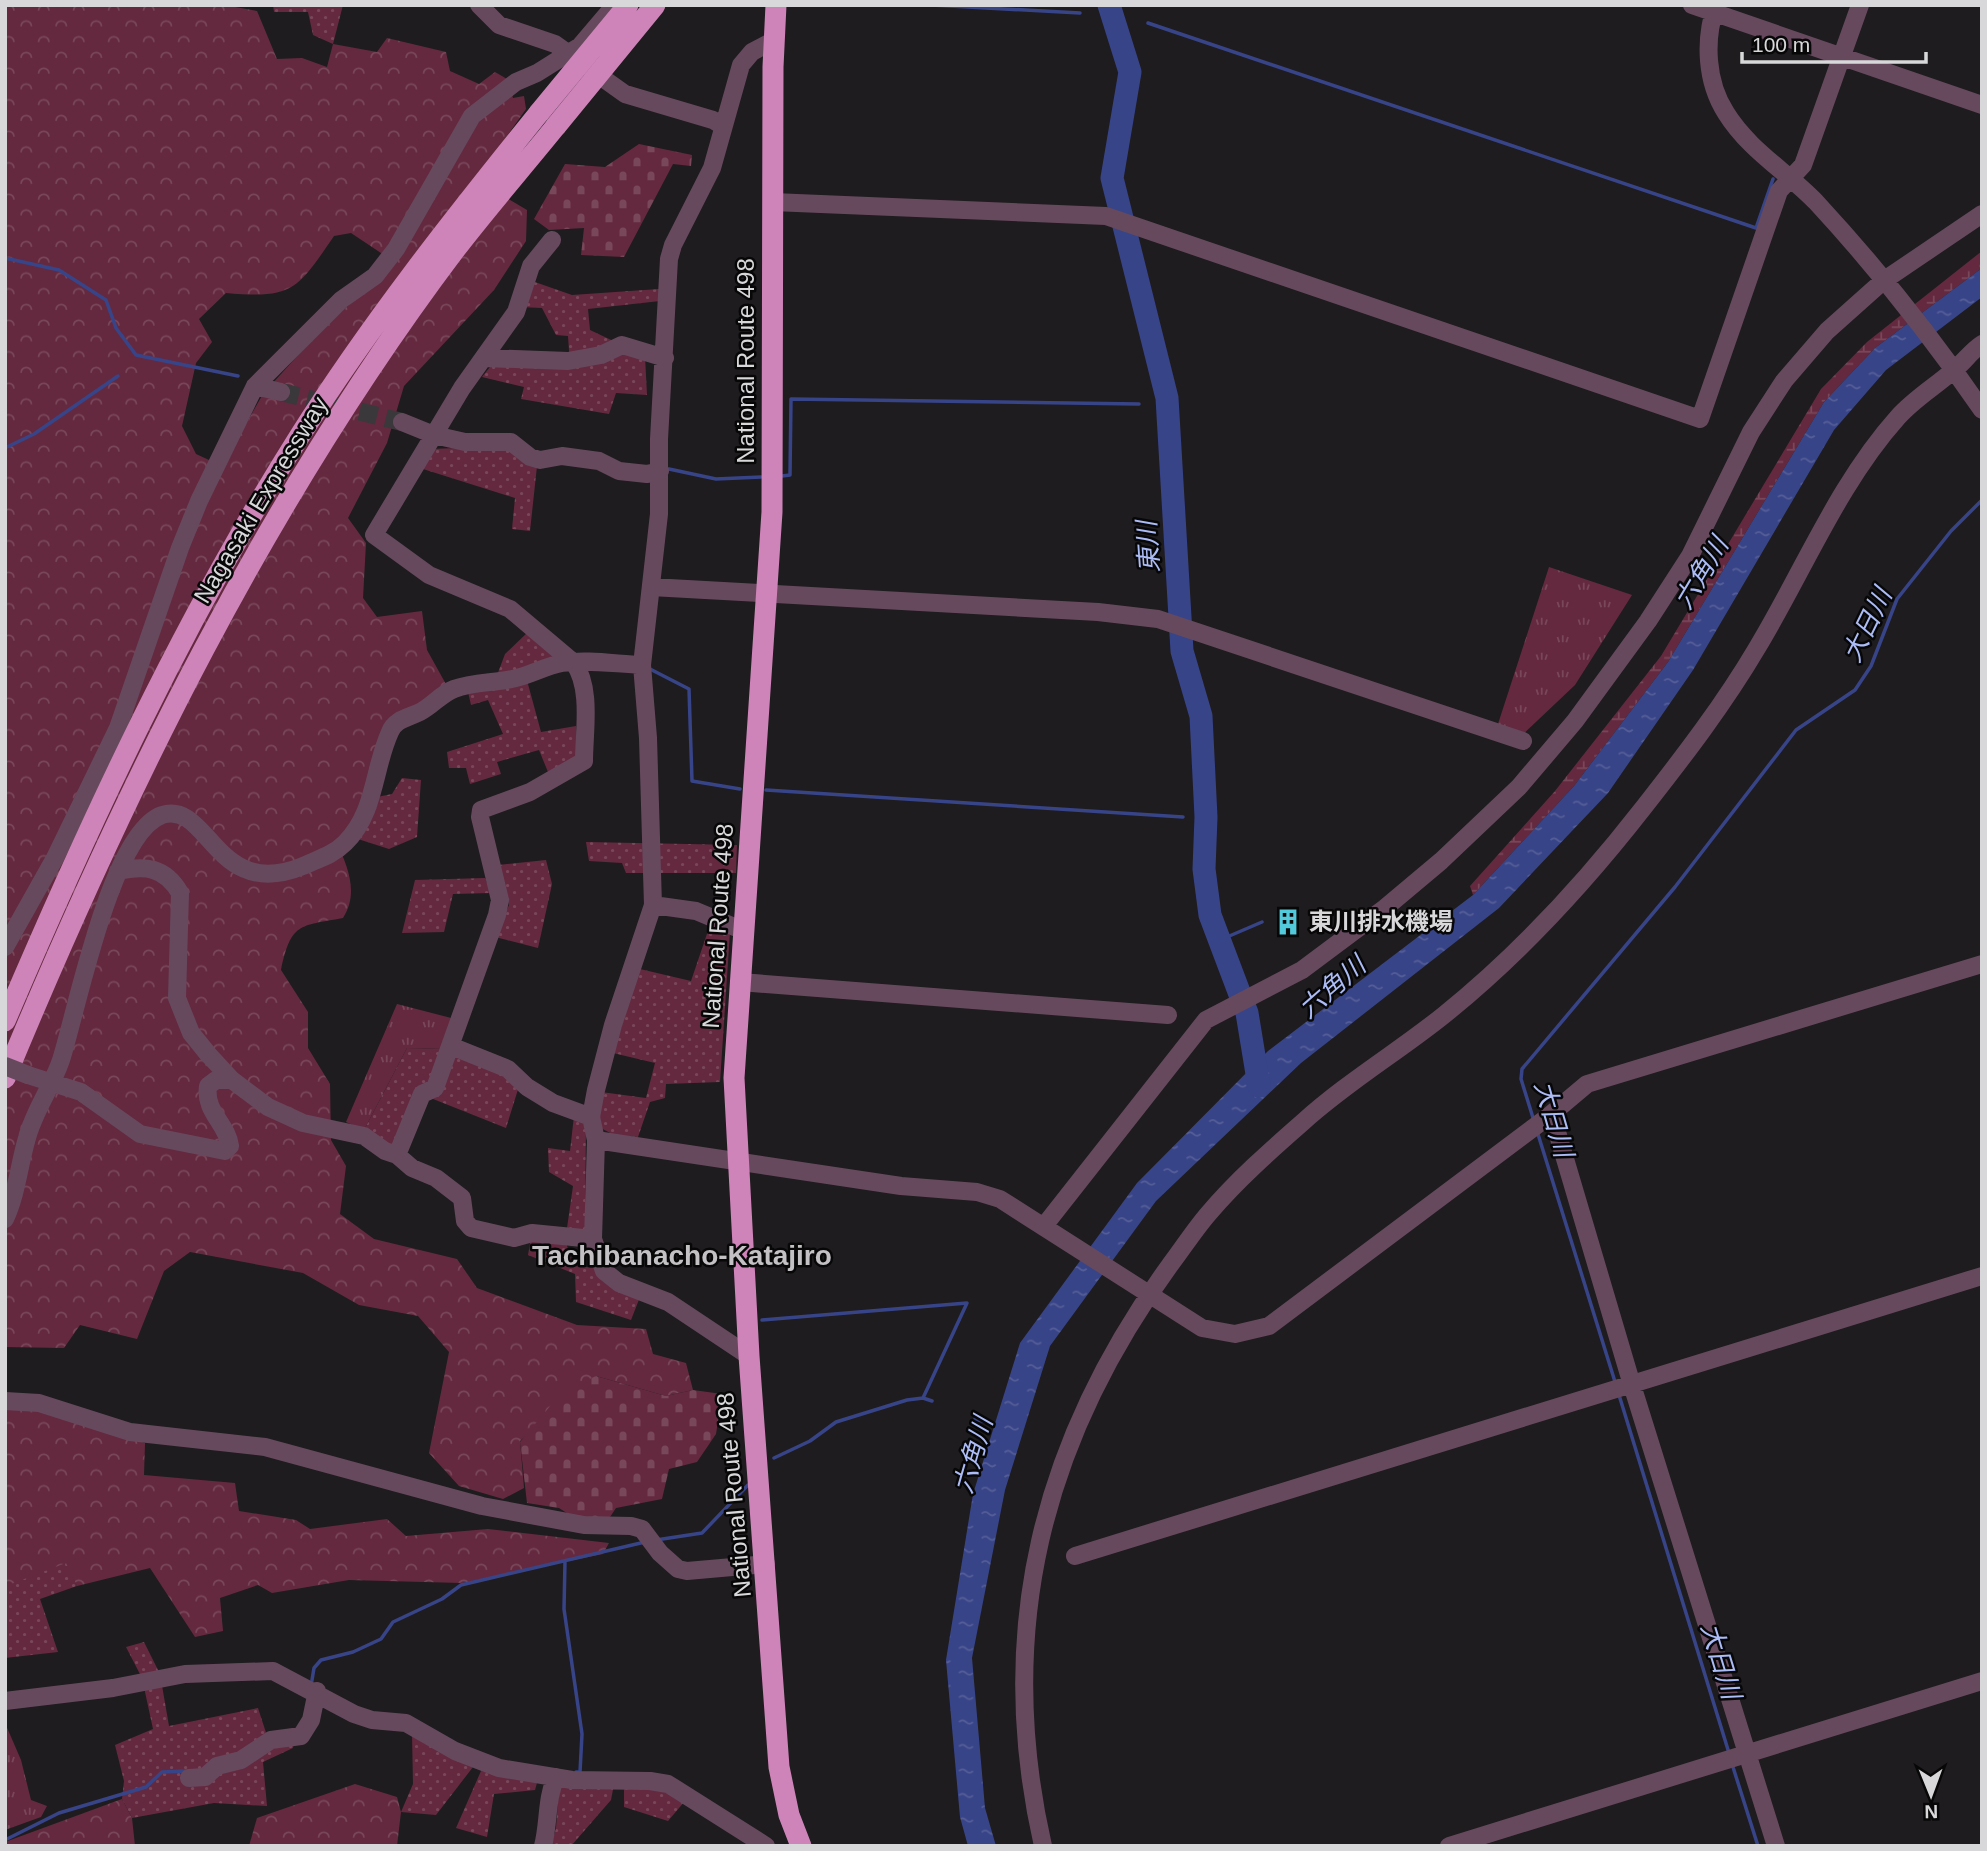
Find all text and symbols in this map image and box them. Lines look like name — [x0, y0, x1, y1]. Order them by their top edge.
scale bar — [1742, 21, 1926, 65]
text: 100 m — [1752, 33, 1810, 56]
street label: National Route 498 — [732, 258, 759, 464]
street label: Nagasaki Expressway — [188, 392, 333, 608]
water label: 東川 — [1131, 517, 1165, 574]
water label: 六角川 — [1668, 529, 1735, 614]
water label: 大日川 — [1836, 581, 1899, 667]
street label: National Route 498 — [697, 823, 738, 1029]
building icon: 東川排水機場 — [1273, 907, 1303, 937]
place label: 東川排水機場 — [1309, 908, 1453, 935]
water label: 六角川 — [1293, 948, 1374, 1024]
water label: 大日川 — [1529, 1077, 1580, 1164]
district label: Tachibanacho-Katajiro — [532, 1240, 832, 1271]
street label: National Route 498 — [711, 1392, 756, 1599]
water label: 六角川 — [948, 1410, 999, 1497]
water label: 大日川 — [1695, 1619, 1748, 1706]
north arrow — [1896, 1760, 1966, 1830]
text: N — [1924, 1801, 1938, 1822]

